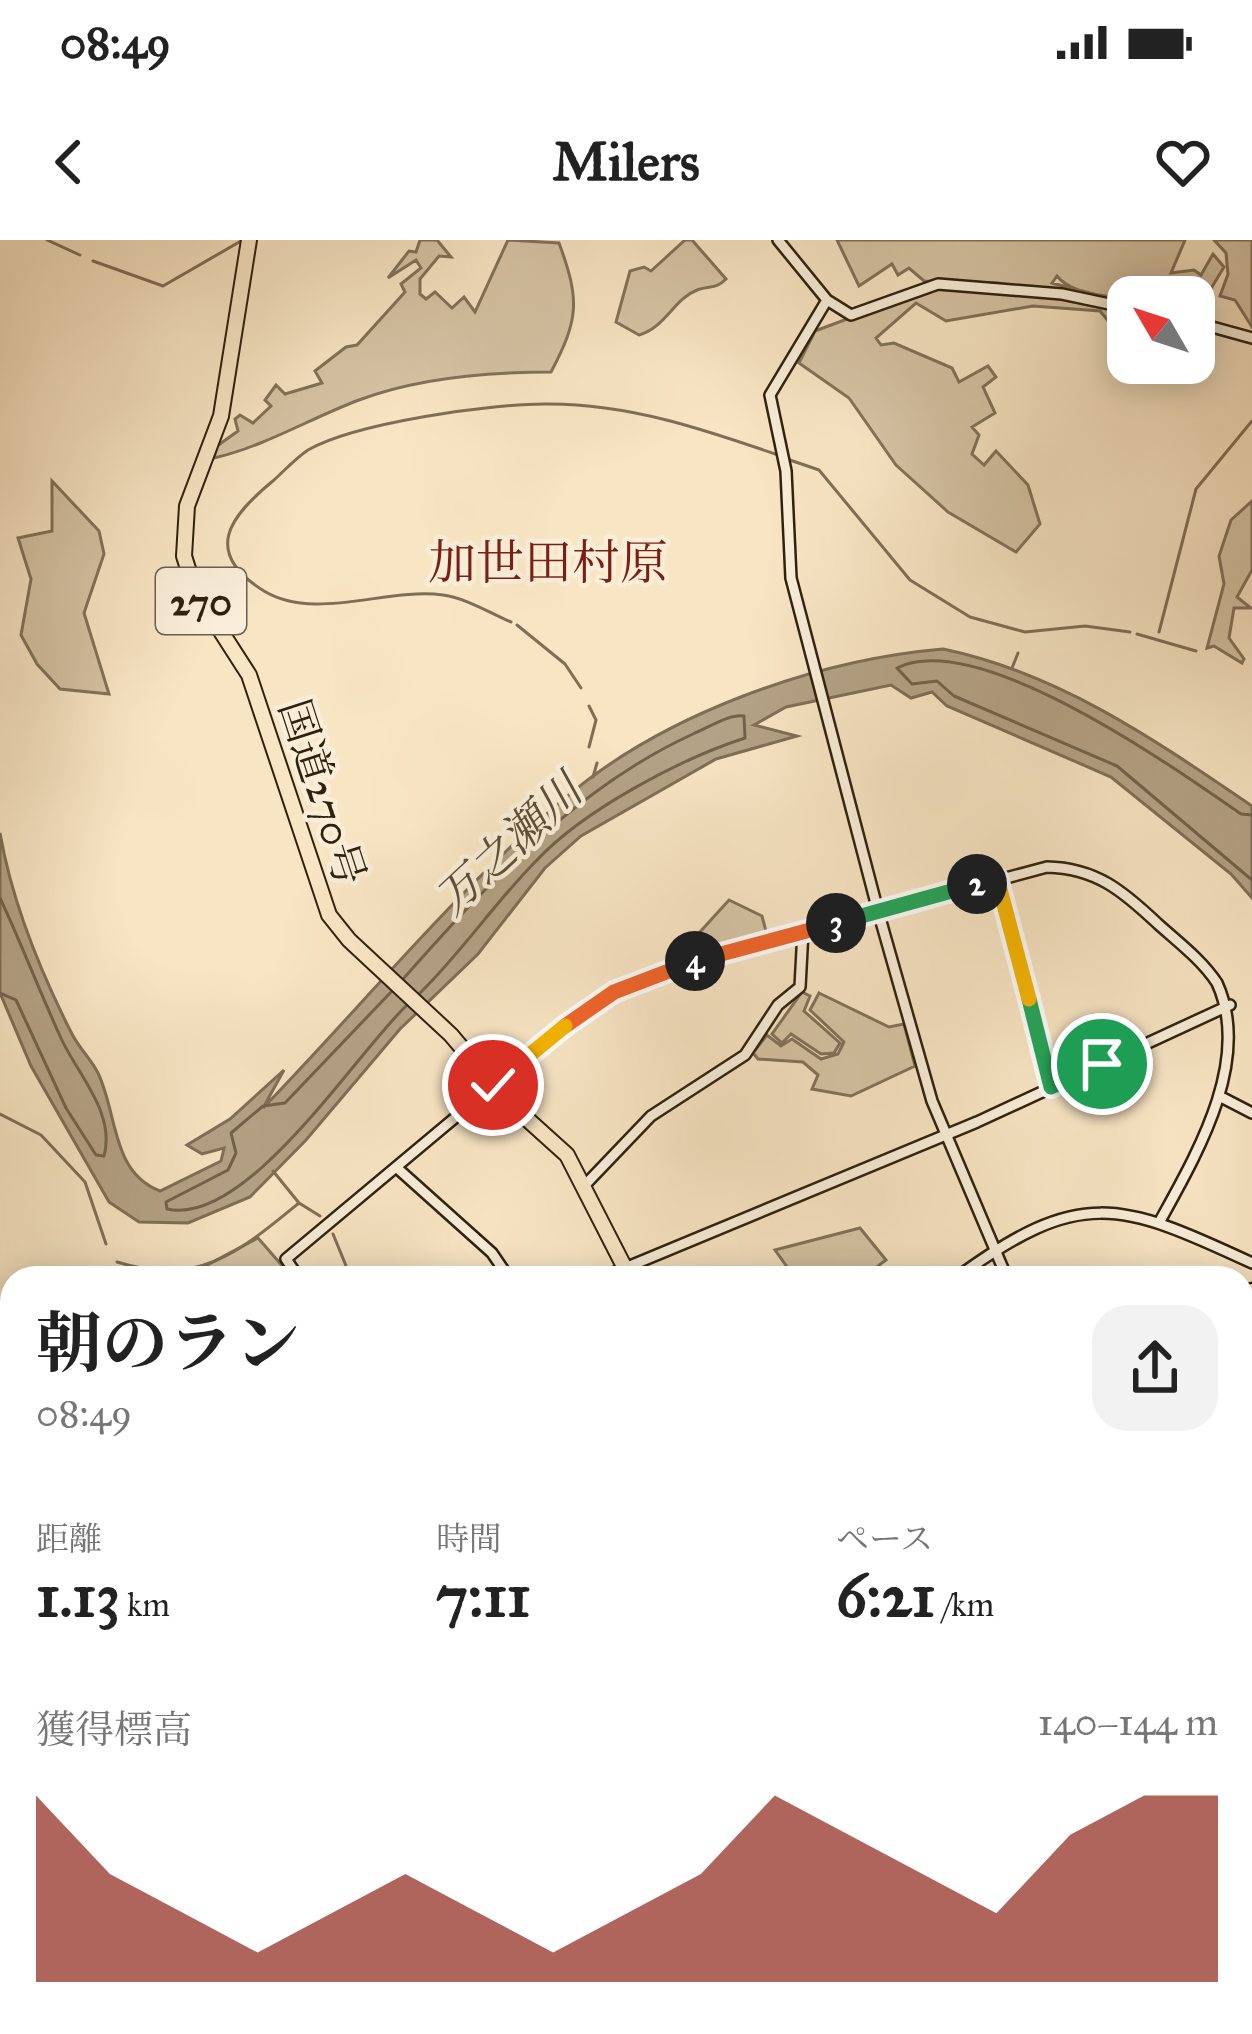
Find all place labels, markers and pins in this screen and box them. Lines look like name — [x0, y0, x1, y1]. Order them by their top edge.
pin: 2 — [947, 854, 1007, 914]
pin: 3 — [806, 893, 866, 953]
pin: 4 — [665, 931, 725, 991]
pin — [1051, 1013, 1153, 1115]
pin — [442, 1034, 544, 1136]

